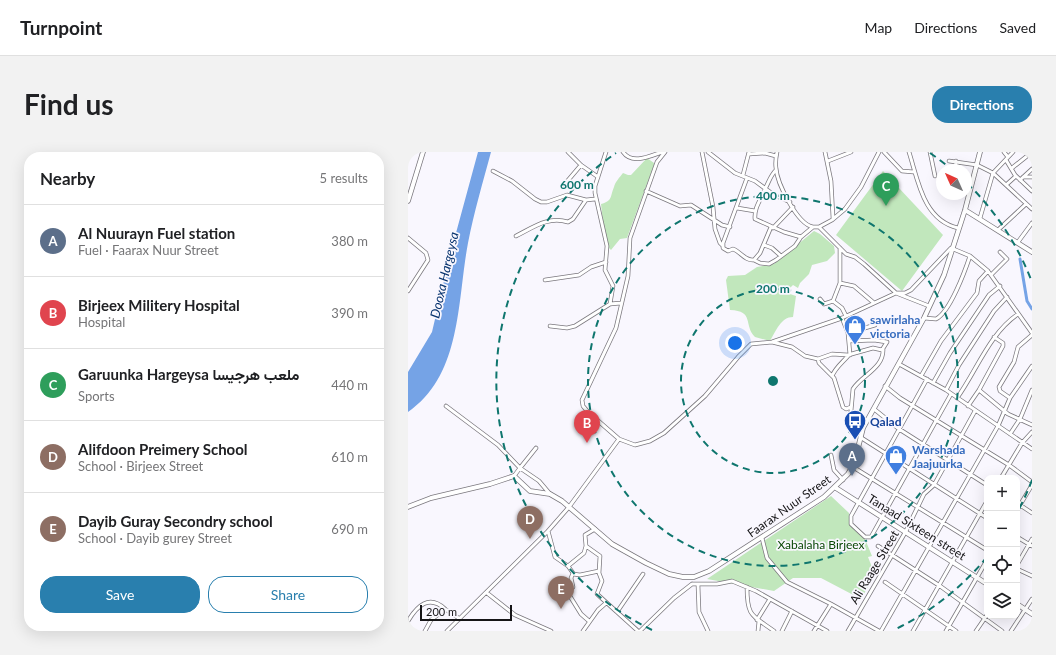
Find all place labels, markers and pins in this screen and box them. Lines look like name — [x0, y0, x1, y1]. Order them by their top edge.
pin: C — [873, 173, 899, 206]
place label: sawirlaha victoria — [870, 312, 920, 341]
shop icon: sawirlaha victoria — [842, 313, 868, 346]
centre of rings — [766, 374, 780, 388]
bus stop icon: Qalad — [842, 408, 868, 441]
pin: B — [574, 410, 600, 443]
place label: Qalad — [870, 414, 902, 429]
place label: Warshada Jaajuurka — [912, 442, 965, 471]
pin: A — [839, 443, 865, 476]
shop icon: Warshada Jaajuurka — [883, 443, 909, 476]
pin: D — [517, 506, 543, 539]
pin: E — [548, 576, 574, 609]

